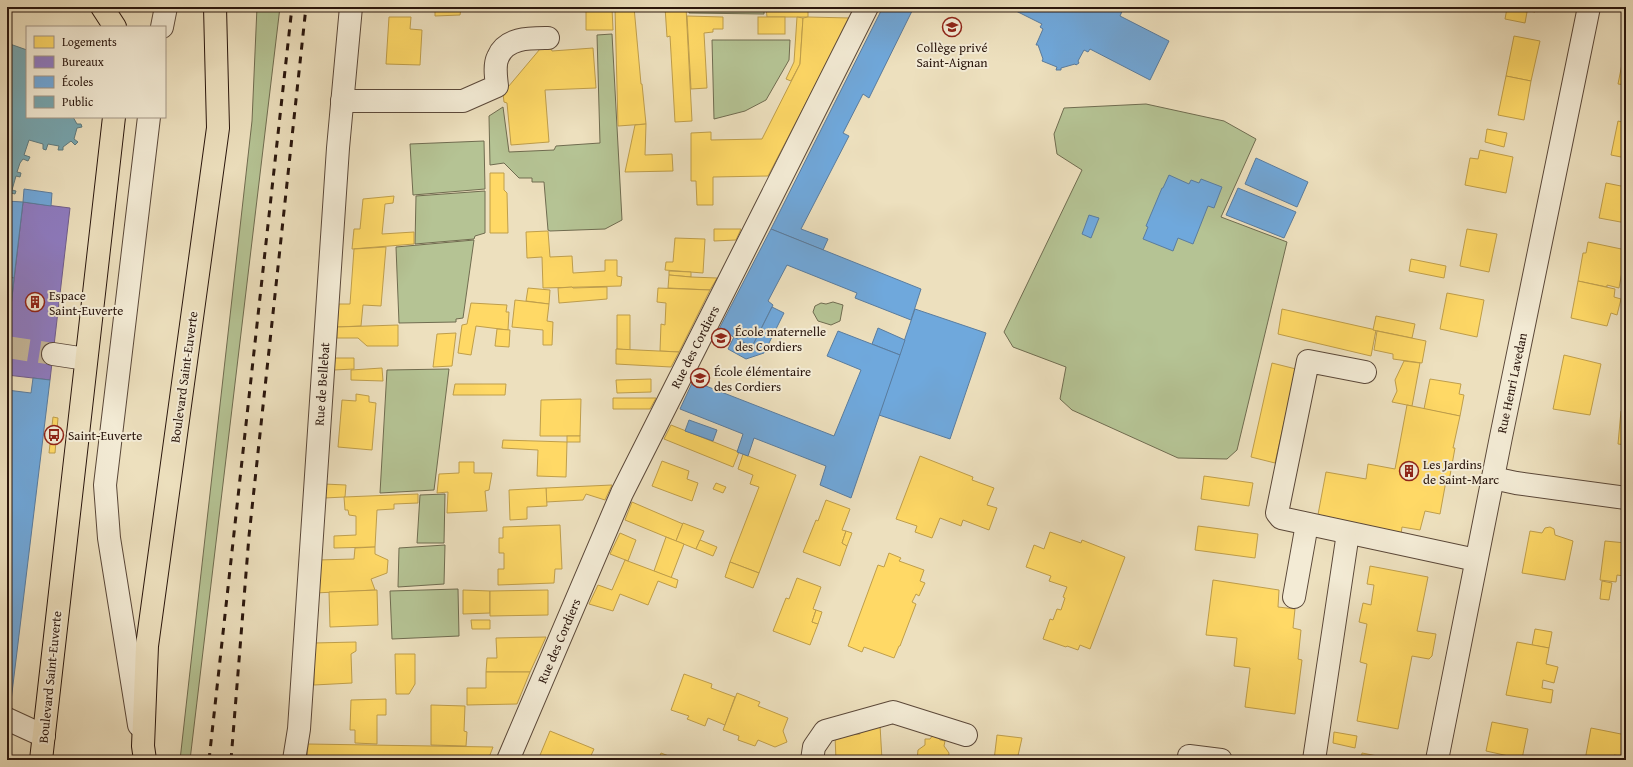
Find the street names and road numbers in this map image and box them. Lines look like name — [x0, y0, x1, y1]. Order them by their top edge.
street label: Rue des Cordiers — [666, 302, 724, 392]
street label: Boulevard Saint-Euverte — [165, 310, 203, 444]
street label: Rue Henri Lavedan — [1492, 330, 1532, 435]
street label: Rue de Bellebat — [310, 341, 334, 426]
street label: Rue des Cordiers — [533, 596, 585, 686]
street label: Boulevard Saint-Euverte — [34, 610, 66, 744]

